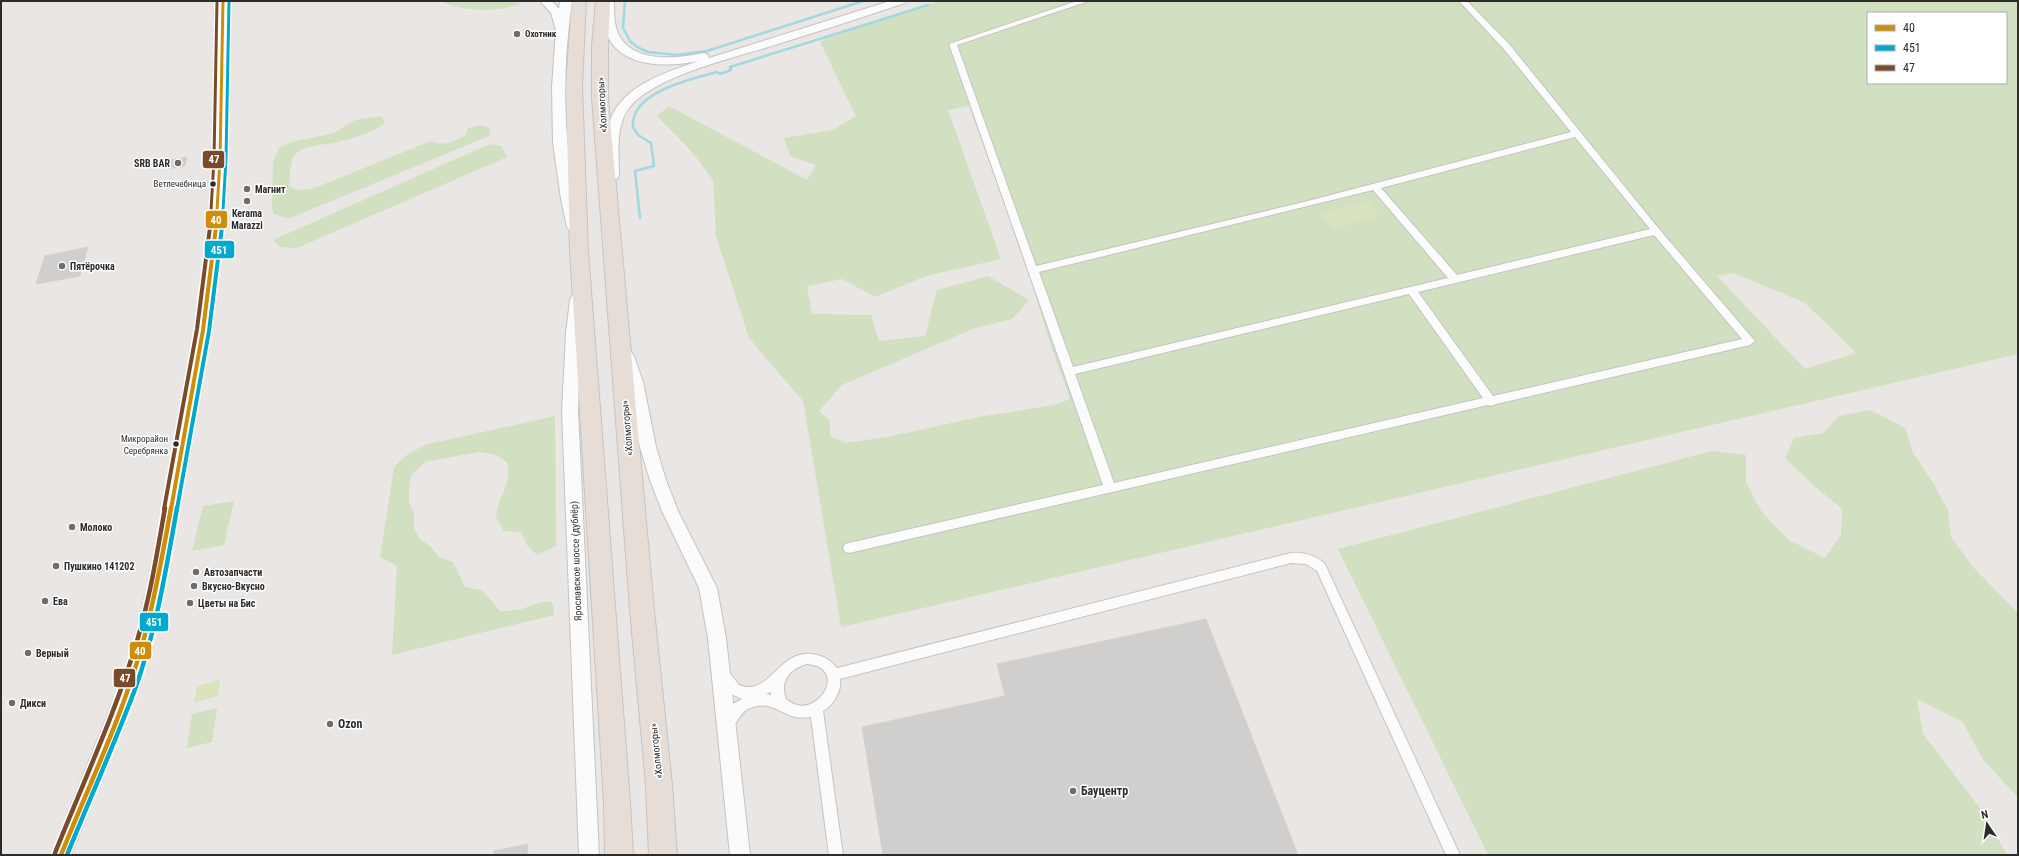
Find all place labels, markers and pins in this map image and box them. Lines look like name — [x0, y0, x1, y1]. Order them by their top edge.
marker: Охотник — [512, 29, 522, 39]
place label: Охотник — [525, 29, 557, 39]
place label: SRB BAR — [134, 158, 170, 169]
marker: SRB BAR — [173, 158, 183, 168]
place label: Ветлечебница — [154, 179, 206, 189]
marker: Ветлечебница — [208, 179, 218, 189]
marker: Магнит — [242, 184, 252, 194]
place label: Магнит — [255, 184, 286, 195]
marker: Kerama Marazzi — [242, 196, 252, 206]
place label: Kerama Marazzi — [231, 208, 263, 231]
marker: Пятёрочка — [57, 261, 67, 271]
place label: Пятёрочка — [70, 261, 115, 272]
place label: Микрорайон Серебрянка — [121, 434, 168, 456]
marker: Микрорайон Серебрянка — [171, 439, 181, 449]
marker: Молоко — [67, 522, 77, 532]
place label: Молоко — [80, 522, 112, 533]
marker: Пушкино 141202 — [51, 561, 61, 571]
place label: Пушкино 141202 — [64, 561, 134, 572]
marker: Автозапчасти — [191, 567, 201, 577]
place label: Автозапчасти — [204, 567, 262, 578]
marker: Вкусно-Вкусно — [189, 581, 199, 591]
place label: Вкусно-Вкусно — [202, 581, 265, 592]
marker: Ева — [40, 596, 50, 606]
place label: Ева — [53, 596, 68, 607]
marker: Цветы на Бис — [185, 598, 195, 608]
place label: Цветы на Бис — [198, 598, 256, 609]
marker: Верный — [23, 648, 33, 658]
place label: Верный — [36, 648, 69, 659]
marker: Дикси — [7, 698, 17, 708]
place label: Дикси — [20, 698, 46, 709]
place label: Ozon — [338, 717, 363, 731]
marker: Ozon — [325, 719, 335, 729]
place label: Бауцентр — [1081, 784, 1128, 798]
marker: Бауцентр — [1068, 786, 1078, 796]

